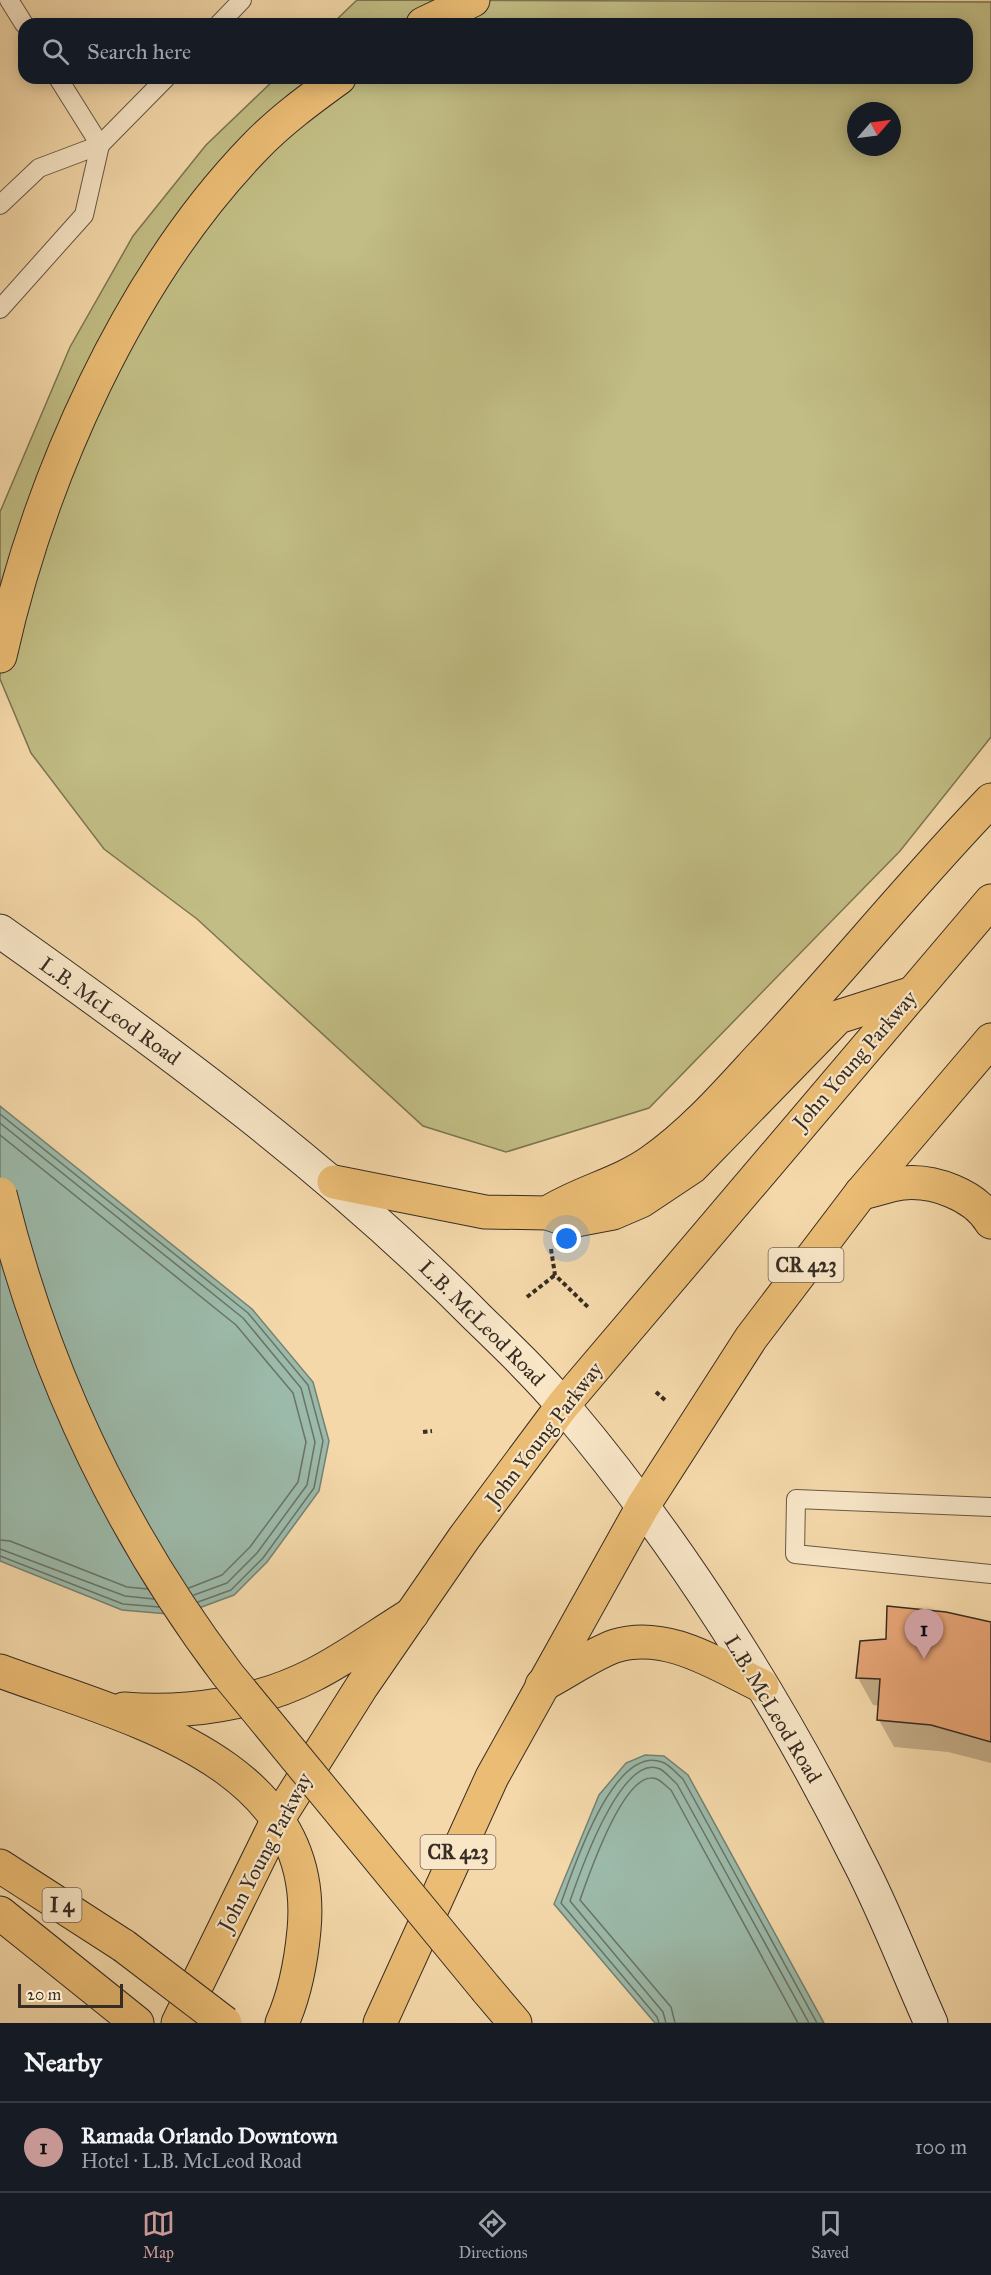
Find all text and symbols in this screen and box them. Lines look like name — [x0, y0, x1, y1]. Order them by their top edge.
search box — [18, 18, 973, 84]
icon: search — [39, 35, 72, 68]
text: Search here — [87, 38, 191, 65]
north arrow — [847, 102, 901, 156]
street label: L.B. McLeod Road — [35, 951, 186, 1071]
street label: John Young Parkway — [786, 984, 923, 1136]
your location — [552, 1224, 581, 1253]
road number: CR 423 — [768, 1248, 844, 1282]
street label: L.B. McLeod Road — [414, 1255, 551, 1392]
street label: John Young Parkway — [478, 1356, 609, 1513]
pin: 1 — [904, 1610, 944, 1659]
street label: L.B. McLeod Road — [719, 1630, 828, 1788]
street label: John Young Parkway — [211, 1767, 318, 1938]
road number: CR 423 — [420, 1835, 496, 1869]
road number: I 4 — [42, 1888, 82, 1922]
scale bar — [18, 1981, 123, 2008]
text: 20 m — [27, 1985, 61, 2004]
text: Nearby — [24, 2046, 102, 2078]
text: Ramada Orlando Downtown — [81, 2122, 338, 2149]
text: 1 — [40, 2135, 47, 2159]
text: 100 m — [915, 2135, 967, 2159]
text: Hotel · L.B. McLeod Road — [81, 2149, 302, 2173]
tab: Map — [142, 2207, 175, 2262]
tab: Directions — [459, 2207, 527, 2262]
tab: Saved — [811, 2207, 849, 2262]

